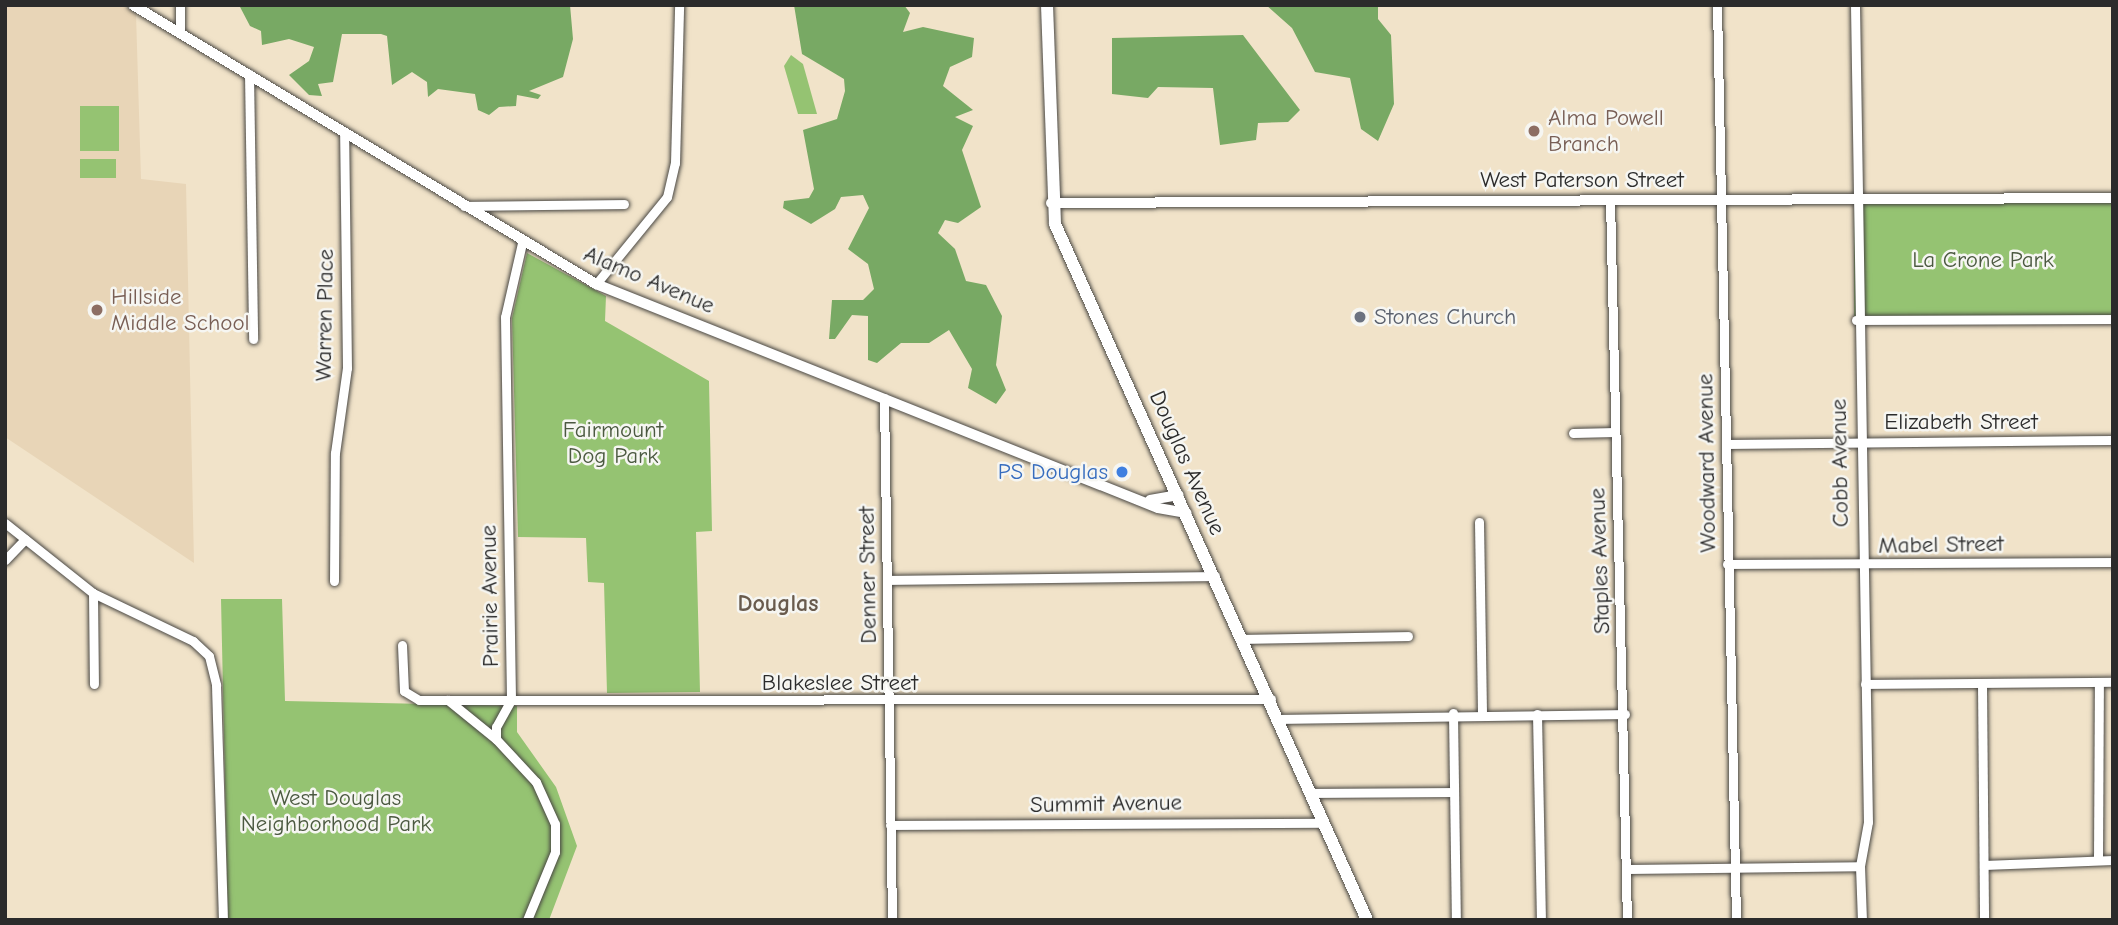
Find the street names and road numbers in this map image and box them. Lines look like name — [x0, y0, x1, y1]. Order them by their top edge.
street label: West Paterson Street — [1480, 166, 1684, 194]
street label: Alamo Avenue — [580, 240, 718, 320]
street label: Warren Place — [310, 249, 340, 381]
street label: Woodward Avenue — [1692, 373, 1722, 553]
street label: Douglas Avenue — [1143, 387, 1231, 539]
street label: Cobb Avenue — [1825, 398, 1855, 528]
street label: Elizabeth Street — [1884, 408, 2038, 436]
street label: Staples Avenue — [1584, 487, 1616, 635]
street label: Denner Street — [853, 506, 883, 644]
street label: Prairie Avenue — [475, 525, 505, 667]
street label: Mabel Street — [1878, 530, 2004, 560]
street label: Blakeslee Street — [762, 669, 918, 697]
street label: Summit Avenue — [1030, 789, 1182, 819]

